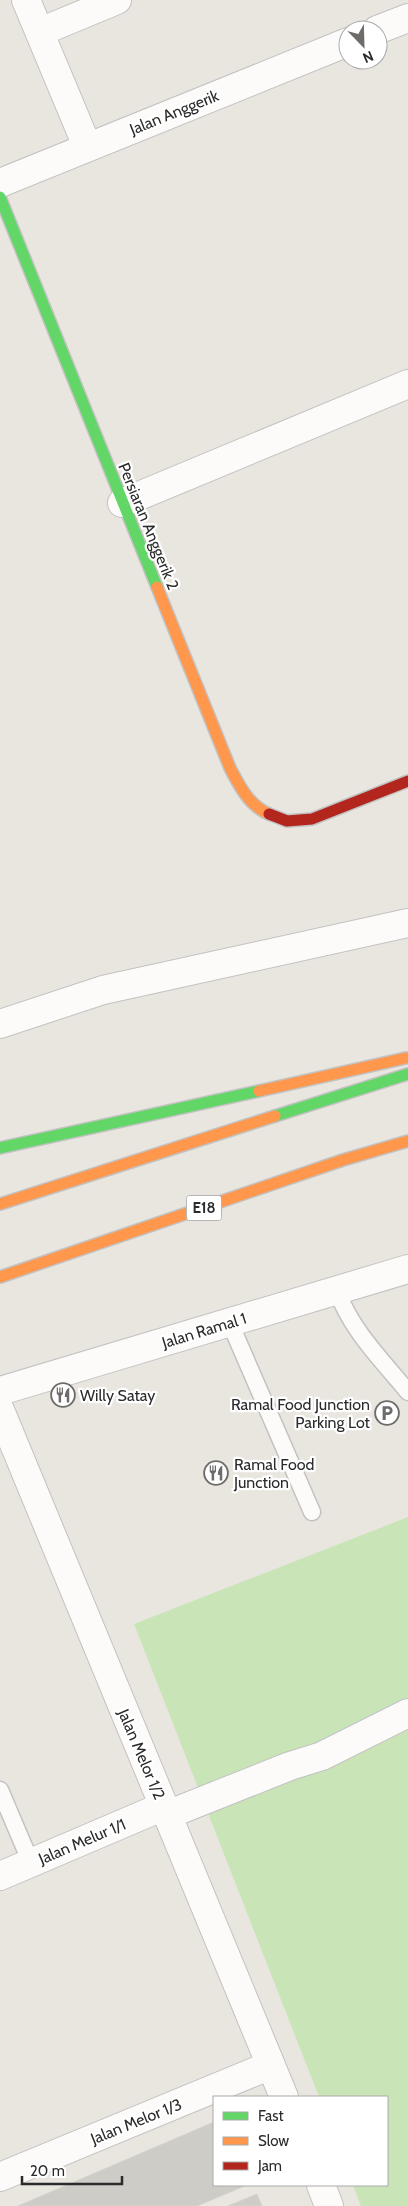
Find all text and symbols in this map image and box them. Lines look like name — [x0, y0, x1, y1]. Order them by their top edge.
north arrow — [338, 20, 388, 70]
text: N — [360, 47, 376, 67]
street label: Jalan Anggerik — [126, 86, 222, 139]
street label: Persiaran Anggerik 2 — [114, 460, 183, 593]
road number: E18 — [186, 1196, 222, 1220]
street label: Jalan Ramal 1 — [159, 1309, 249, 1353]
restaurant icon: Willy Satay — [50, 1382, 76, 1408]
place label: Willy Satay — [80, 1386, 155, 1405]
place label: Ramal Food Junction Parking Lot — [231, 1395, 371, 1432]
parking icon: Ramal Food Junction Parking Lot — [374, 1400, 400, 1426]
place label: Ramal Food Junction — [233, 1455, 314, 1492]
restaurant icon: Ramal Food Junction — [203, 1460, 229, 1486]
street label: Jalan Melor 1/2 — [114, 1705, 169, 1802]
street label: Jalan Melur 1/1 — [35, 1815, 129, 1869]
street label: Jalan Melor 1/3 — [87, 2095, 185, 2149]
legend — [213, 2096, 388, 2186]
text: Fast — [258, 2107, 283, 2125]
text: Slow — [258, 2132, 289, 2150]
scale bar — [22, 2154, 122, 2186]
text: Jam — [257, 2157, 282, 2175]
text: 20 m — [30, 2162, 65, 2180]

